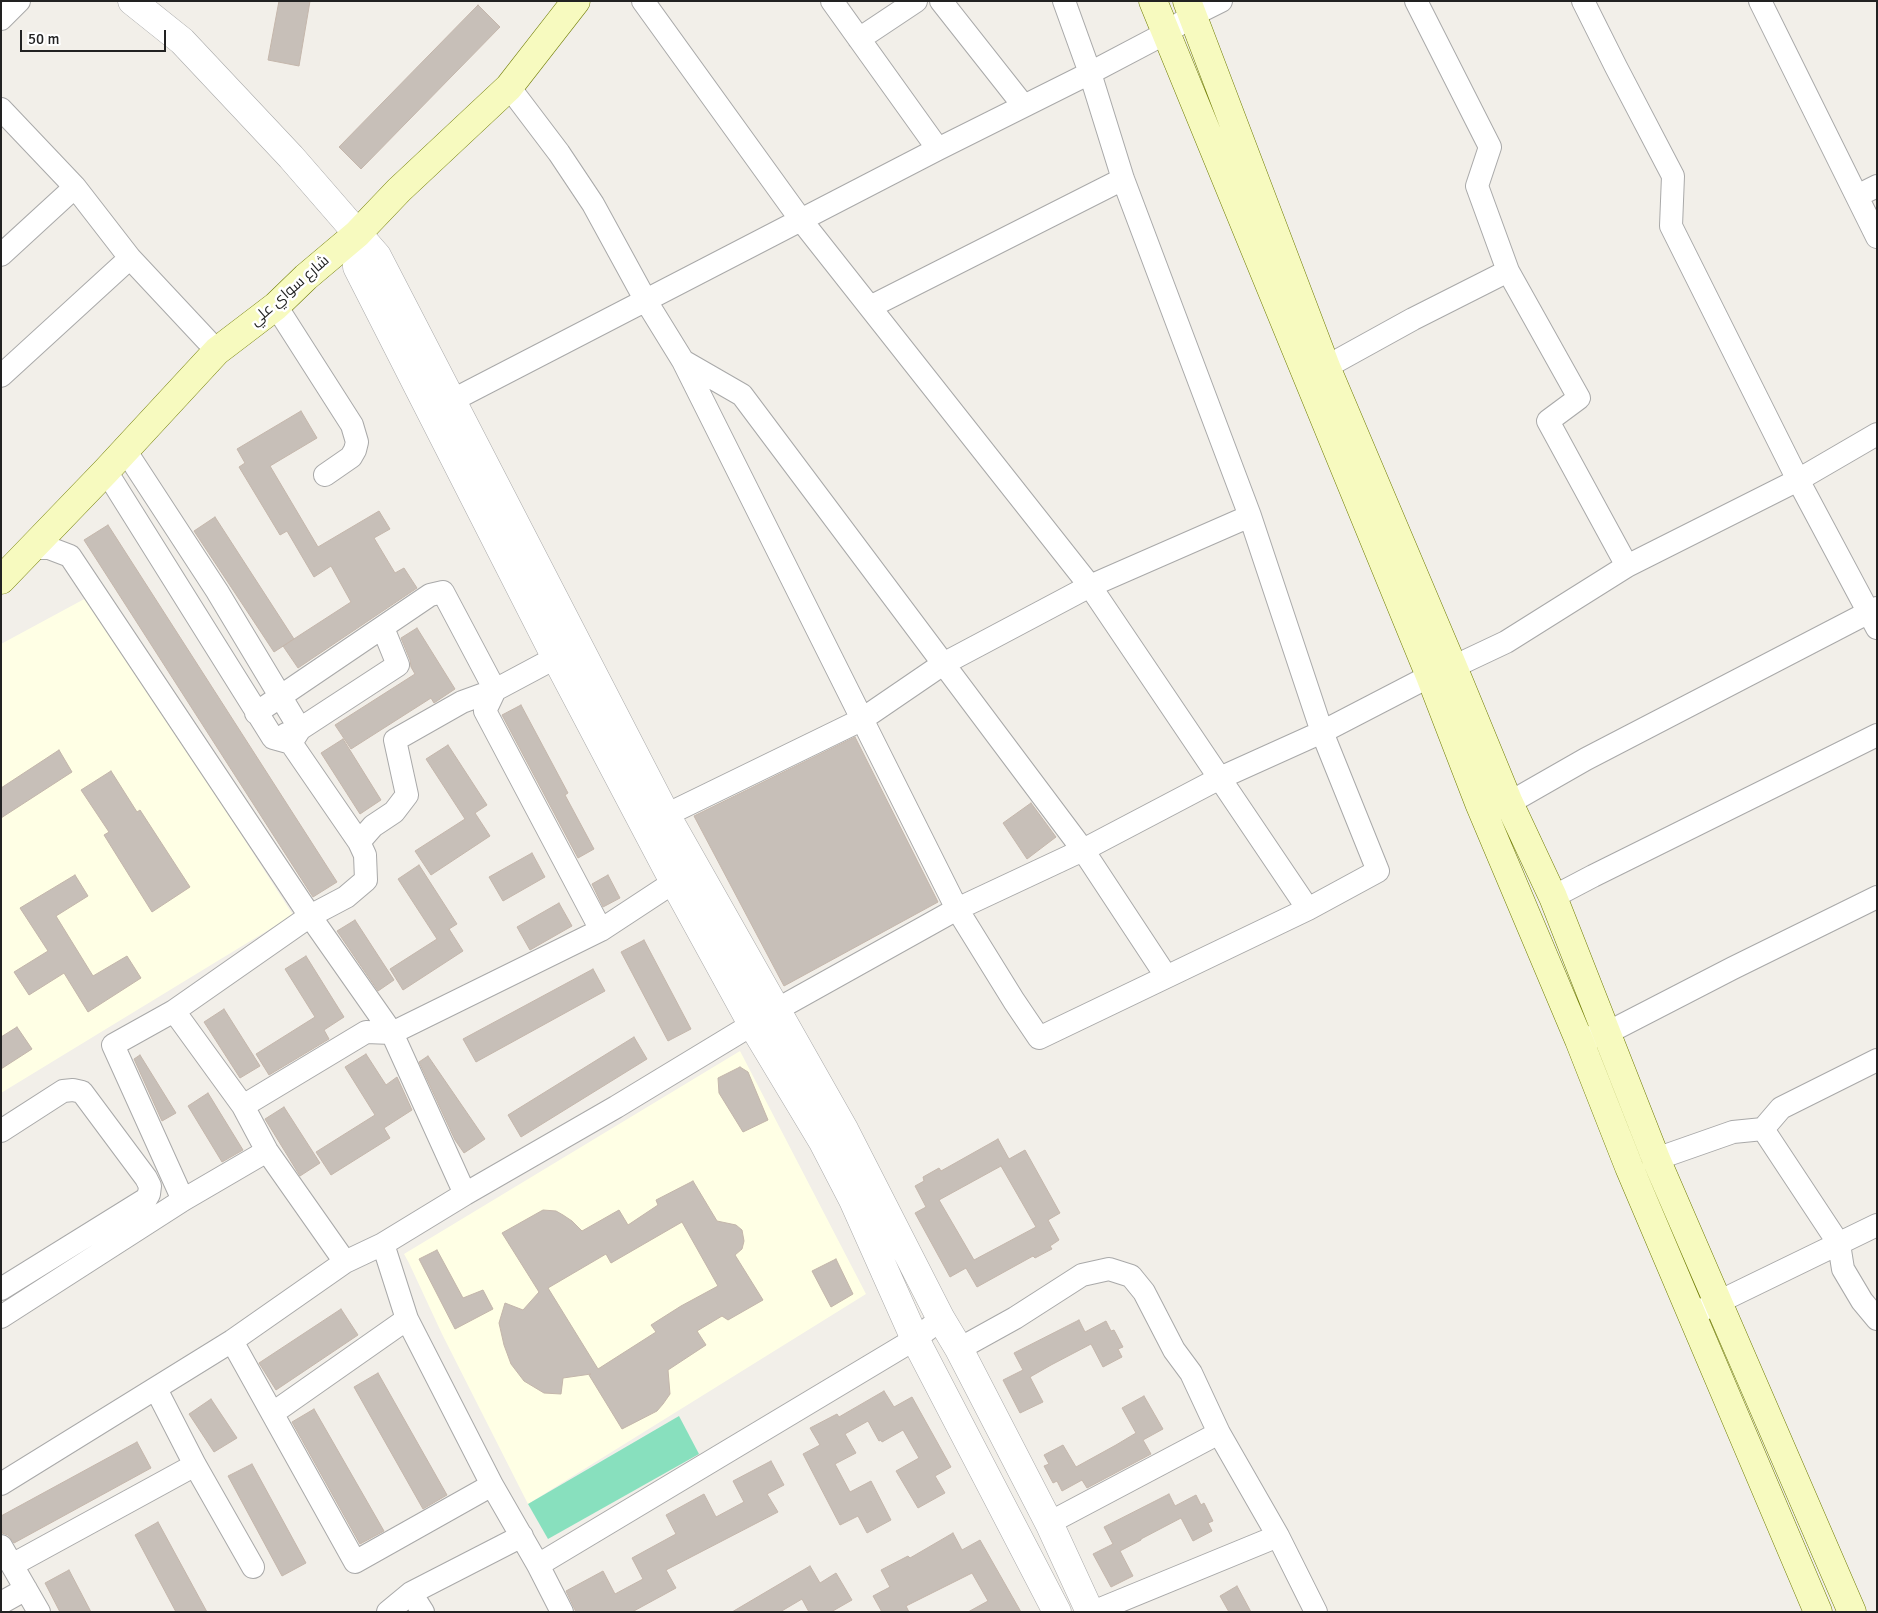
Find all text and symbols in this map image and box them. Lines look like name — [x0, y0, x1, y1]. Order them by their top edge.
scale bar — [22, 20, 169, 52]
text: 50 m — [28, 30, 59, 48]
street label: شارع سواي علي — [247, 252, 333, 330]

